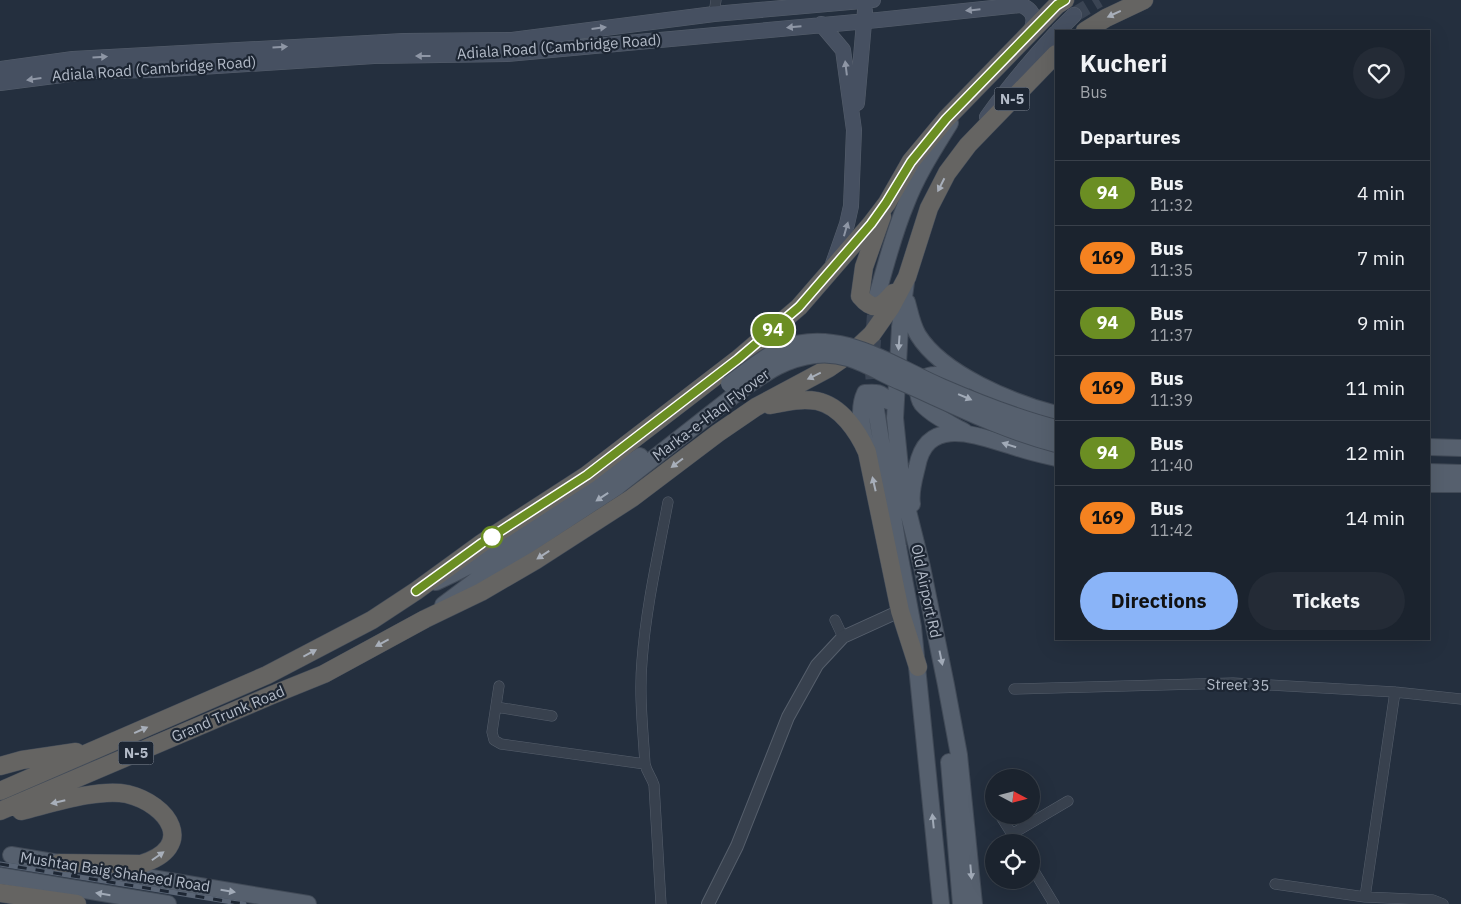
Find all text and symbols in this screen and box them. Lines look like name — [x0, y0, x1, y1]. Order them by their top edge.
one-way arrow — [965, 6, 981, 14]
one-way arrow — [1107, 10, 1121, 18]
one-way arrow — [786, 23, 802, 31]
one-way arrow — [592, 24, 608, 32]
street label: Adiala Road (Cambridge Road) — [456, 30, 662, 63]
one-way arrow — [272, 43, 288, 51]
text: Kucheri — [1080, 47, 1167, 79]
button: heart — [1353, 47, 1405, 99]
street label: Adiala Road (Cambridge Road) — [51, 52, 257, 85]
one-way arrow — [415, 52, 431, 60]
one-way arrow — [93, 53, 109, 61]
one-way arrow — [842, 60, 850, 76]
one-way arrow — [26, 75, 42, 83]
text: Bus — [1080, 82, 1107, 102]
road number: N-5 — [994, 88, 1030, 110]
text: Departures — [1080, 125, 1180, 149]
text: Bus — [1150, 171, 1184, 195]
one-way arrow — [937, 178, 945, 192]
text: 94 — [1097, 181, 1118, 204]
text: 4 min — [1357, 181, 1405, 205]
text: 11:32 — [1150, 195, 1193, 215]
one-way arrow — [842, 222, 850, 237]
text: Bus — [1150, 236, 1184, 260]
text: 169 — [1091, 246, 1124, 269]
text: 7 min — [1357, 246, 1405, 270]
text: 11:35 — [1150, 260, 1193, 280]
text: Bus — [1150, 301, 1184, 325]
text: 94 — [1097, 311, 1118, 334]
text: 9 min — [1357, 311, 1405, 335]
line badge: 94 — [750, 314, 796, 346]
text: 94 — [762, 318, 784, 341]
text: 11:37 — [1150, 325, 1193, 345]
one-way arrow — [895, 335, 903, 351]
street label: Marka-e-Haq Flyover — [648, 364, 773, 465]
text: Bus — [1150, 366, 1184, 390]
one-way arrow — [806, 372, 821, 380]
text: 169 — [1091, 376, 1124, 399]
text: 11 min — [1346, 376, 1405, 400]
text: 11:39 — [1150, 390, 1193, 410]
one-way arrow — [958, 393, 972, 401]
text: Bus — [1150, 431, 1184, 455]
one-way arrow — [1002, 441, 1017, 449]
text: 94 — [1097, 441, 1118, 464]
text: 12 min — [1346, 441, 1405, 465]
text: 11:40 — [1150, 455, 1193, 475]
one-way arrow — [671, 458, 684, 469]
one-way arrow — [870, 476, 878, 491]
one-way arrow — [595, 493, 608, 502]
text: Bus — [1150, 496, 1184, 520]
text: 169 — [1091, 506, 1124, 529]
text: 14 min — [1346, 506, 1405, 530]
text: 11:42 — [1150, 520, 1193, 540]
unlabelled marker — [481, 526, 503, 548]
street label: Old Airport Rd — [907, 542, 946, 640]
one-way arrow — [536, 551, 550, 560]
button: Directions — [1080, 572, 1238, 630]
button: Tickets — [1248, 572, 1405, 630]
one-way arrow — [375, 639, 390, 647]
one-way arrow — [303, 648, 317, 657]
one-way arrow — [937, 651, 945, 666]
street label: Street 35 — [1207, 674, 1270, 695]
street label: Grand Trunk Road — [168, 681, 287, 746]
one-way arrow — [134, 726, 148, 734]
road number: N-5 — [118, 741, 154, 764]
north arrow — [985, 769, 1040, 824]
map controls — [985, 769, 1040, 889]
one-way arrow — [51, 798, 66, 806]
one-way arrow — [929, 812, 937, 828]
button: locate — [985, 834, 1040, 889]
street label: Mushtaq Baig Shaheed Road — [19, 847, 211, 896]
one-way arrow — [151, 851, 165, 861]
one-way arrow — [967, 864, 975, 880]
one-way arrow — [220, 887, 236, 895]
one-way arrow — [94, 889, 110, 897]

